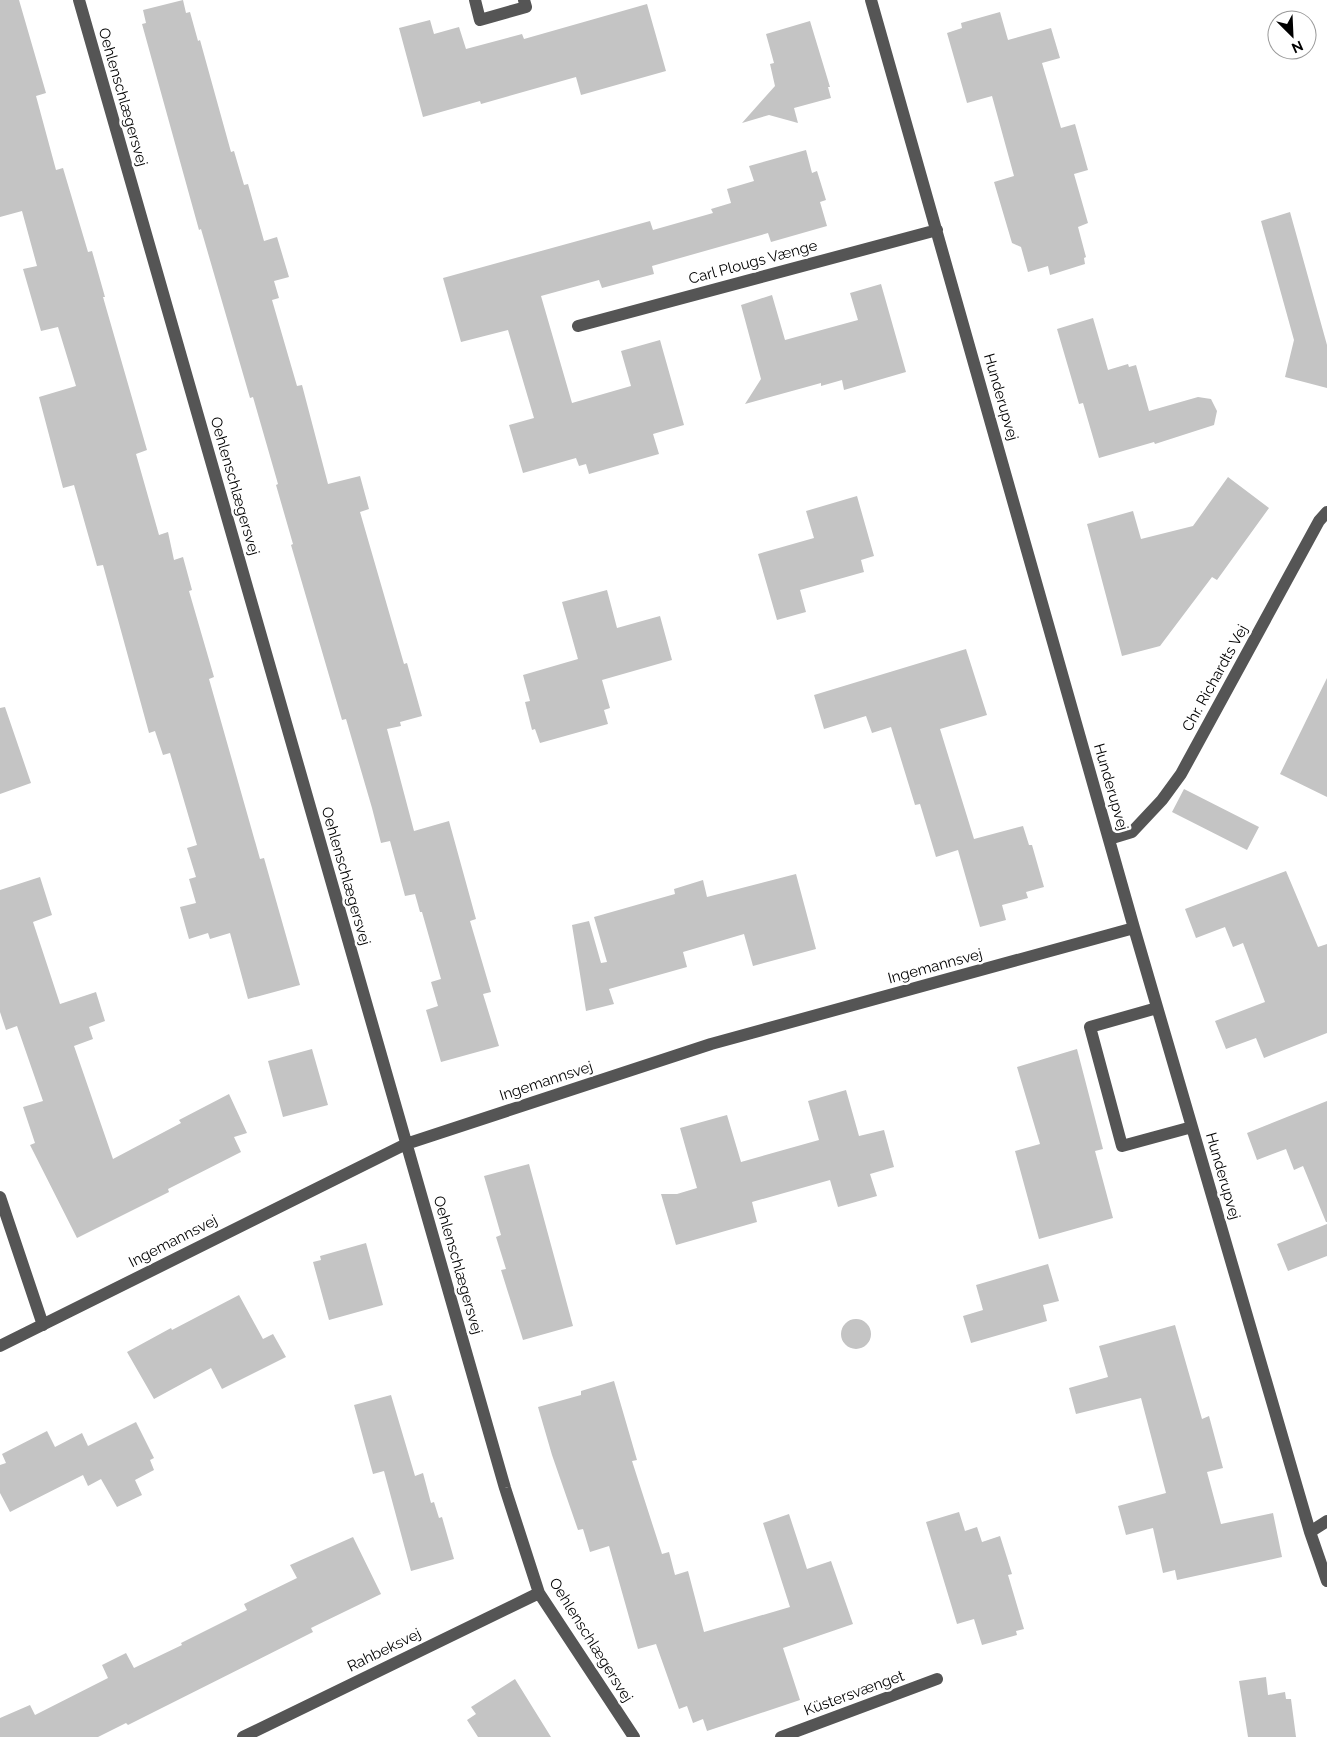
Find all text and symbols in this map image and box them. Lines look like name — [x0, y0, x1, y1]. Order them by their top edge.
north arrow — [1267, 10, 1317, 60]
street label: Oehlenschlægersvej — [95, 26, 151, 168]
text: N — [1289, 37, 1305, 56]
street label: Carl Plougs Vænge — [687, 236, 819, 288]
street label: Hunderupvej — [980, 351, 1022, 443]
street label: Oehlenschlægersvej — [207, 415, 263, 557]
street label: Chr. Richardts Vej — [1178, 622, 1252, 734]
street label: Hunderupvej — [1090, 741, 1132, 833]
street label: Oehlenschlægersvej — [318, 805, 374, 947]
street label: Ingemannsvej — [886, 945, 984, 987]
street label: Ingemannsvej — [497, 1057, 595, 1105]
street label: Hunderupvej — [1202, 1130, 1244, 1222]
street label: Oehlenschlægersvej — [430, 1194, 486, 1336]
street label: Ingemannsvej — [126, 1211, 220, 1271]
street label: Oehlenschlægersvej — [545, 1575, 637, 1705]
street label: Rahbeksvej — [344, 1624, 424, 1676]
street label: Küstersvænget — [802, 1667, 906, 1719]

